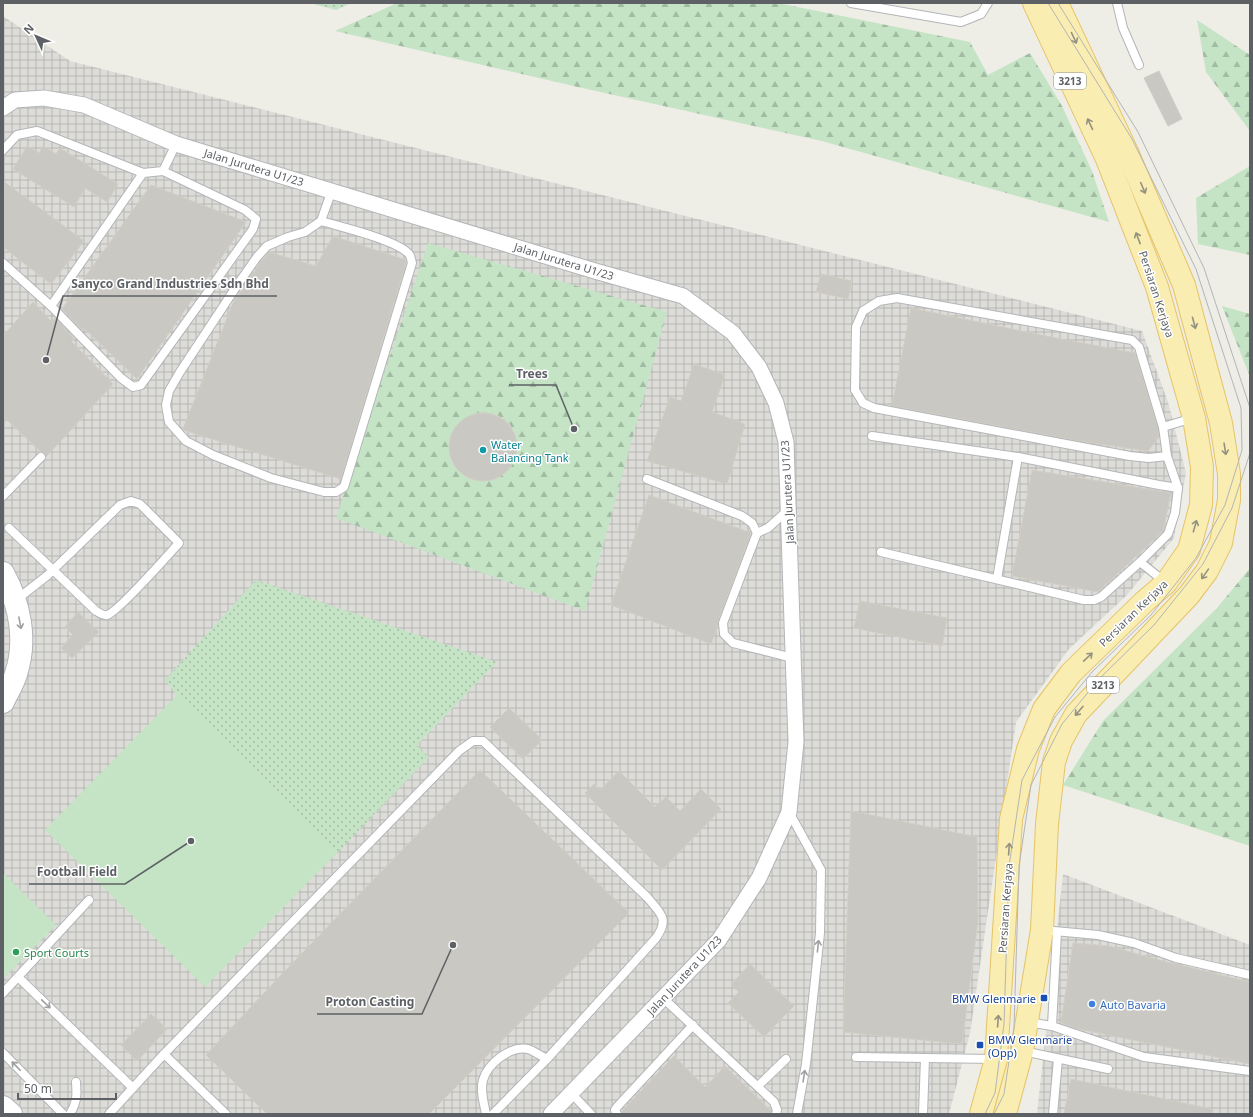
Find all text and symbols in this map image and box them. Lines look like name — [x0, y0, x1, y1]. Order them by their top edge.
north arrow — [16, 16, 56, 56]
text: N — [20, 20, 37, 37]
one-way arrow — [1071, 32, 1078, 44]
road number: 3213 — [1054, 73, 1086, 89]
one-way arrow — [1086, 118, 1093, 130]
street label: Jalan Jurutera U1/23 — [201, 144, 306, 189]
one-way arrow — [1139, 182, 1147, 194]
one-way arrow — [1133, 233, 1141, 245]
street label: Jalan Jurutera U1/23 — [511, 238, 616, 283]
street label: Persiaran Kerjaya — [1136, 249, 1178, 339]
callout: Sanyco Grand Industries Sdn Bhd — [63, 272, 277, 296]
text: Sanyco Grand Industries Sdn Bhd — [71, 275, 269, 292]
one-way arrow — [1191, 316, 1199, 329]
callout: Trees — [509, 361, 556, 385]
text: Trees — [516, 365, 548, 382]
place label: Water Balancing Tank — [491, 437, 569, 465]
street label: Jalan Jurutera U1/23 — [777, 440, 797, 545]
one-way arrow — [1221, 442, 1229, 455]
marker: Water Balancing Tank — [478, 445, 488, 455]
one-way arrow — [1192, 520, 1200, 533]
one-way arrow — [1201, 568, 1209, 579]
street label: Persiaran Kerjaya — [1095, 576, 1171, 650]
one-way arrow — [17, 616, 25, 629]
one-way arrow — [1083, 652, 1093, 661]
road number: 3213 — [1087, 677, 1119, 693]
one-way arrow — [1074, 706, 1084, 716]
one-way arrow — [1005, 843, 1012, 856]
callout: Football Field — [29, 860, 125, 884]
street label: Persiaran Kerjaya — [994, 862, 1016, 954]
text: Football Field — [37, 863, 117, 880]
street label: Jalan Jurutera U1/23 — [643, 932, 725, 1019]
one-way arrow — [814, 940, 822, 953]
place label: Sport Courts — [24, 945, 89, 960]
marker: Sport Courts — [11, 947, 21, 957]
callout: Proton Casting — [317, 990, 422, 1014]
place label: BMW Glenmarie — [952, 991, 1036, 1006]
text: Proton Casting — [326, 993, 414, 1010]
marker: BMW Glenmarie — [1039, 993, 1049, 1003]
place label: Auto Bavaria — [1100, 997, 1166, 1012]
one-way arrow — [41, 999, 51, 1009]
marker: Auto Bavaria — [1087, 999, 1097, 1009]
one-way arrow — [994, 1015, 1001, 1028]
place label: BMW Glenmarie (Opp) — [988, 1032, 1072, 1060]
marker: BMW Glenmarie (Opp) — [975, 1040, 985, 1050]
one-way arrow — [11, 1061, 21, 1071]
one-way arrow — [800, 1069, 808, 1082]
scale bar — [18, 1075, 116, 1101]
text: 50 m — [24, 1080, 52, 1097]

